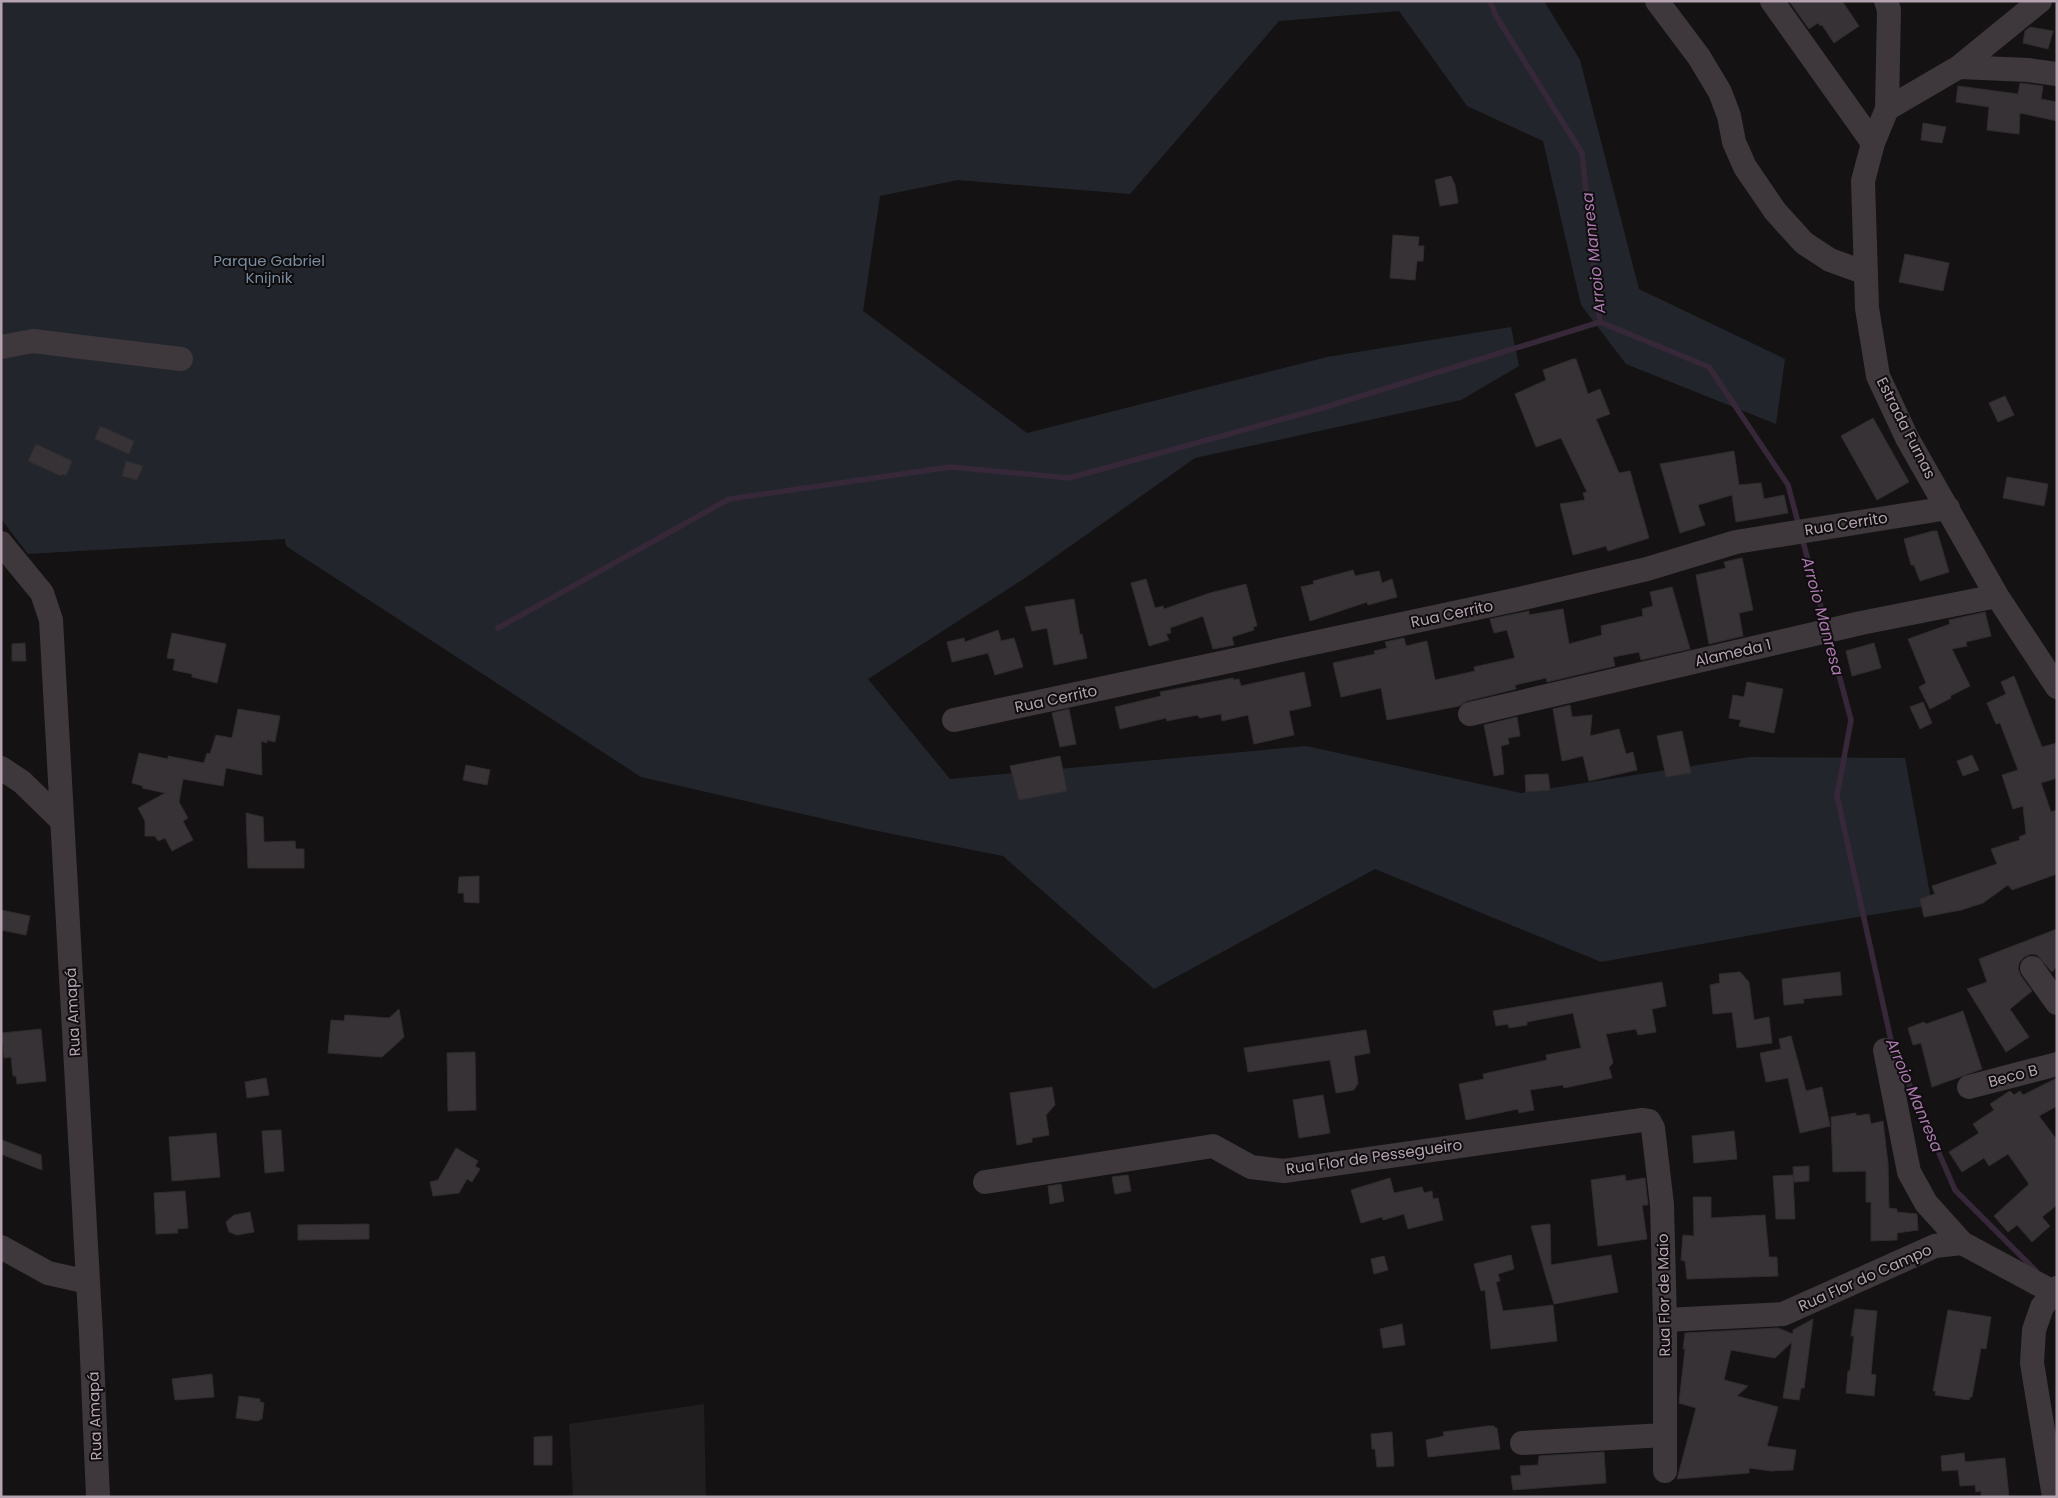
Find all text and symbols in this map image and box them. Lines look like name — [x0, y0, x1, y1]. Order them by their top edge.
water label: Arroio Manresa — [1576, 191, 1611, 316]
park label: Parque Gabriel Knijnik — [213, 250, 325, 288]
street label: Estrada Furnas — [1872, 373, 1941, 482]
street label: Rua Cerrito — [1803, 507, 1889, 540]
water label: Arroio Manresa — [1795, 553, 1849, 678]
street label: Rua Cerrito — [1409, 595, 1495, 632]
street label: Alameda 1 — [1693, 634, 1773, 671]
street label: Rua Cerrito — [1013, 680, 1099, 717]
street label: Rua Amapá — [60, 967, 85, 1057]
water label: Arroio Manresa — [1880, 1034, 1949, 1156]
street label: Beco B — [1986, 1059, 2040, 1092]
street label: Rua Flor de Pessegueiro — [1285, 1134, 1463, 1179]
street label: Rua Flor de Maio — [1652, 1233, 1675, 1357]
street label: Rua Flor do Campo — [1795, 1239, 1935, 1316]
street label: Rua Amapá — [82, 1371, 107, 1461]

